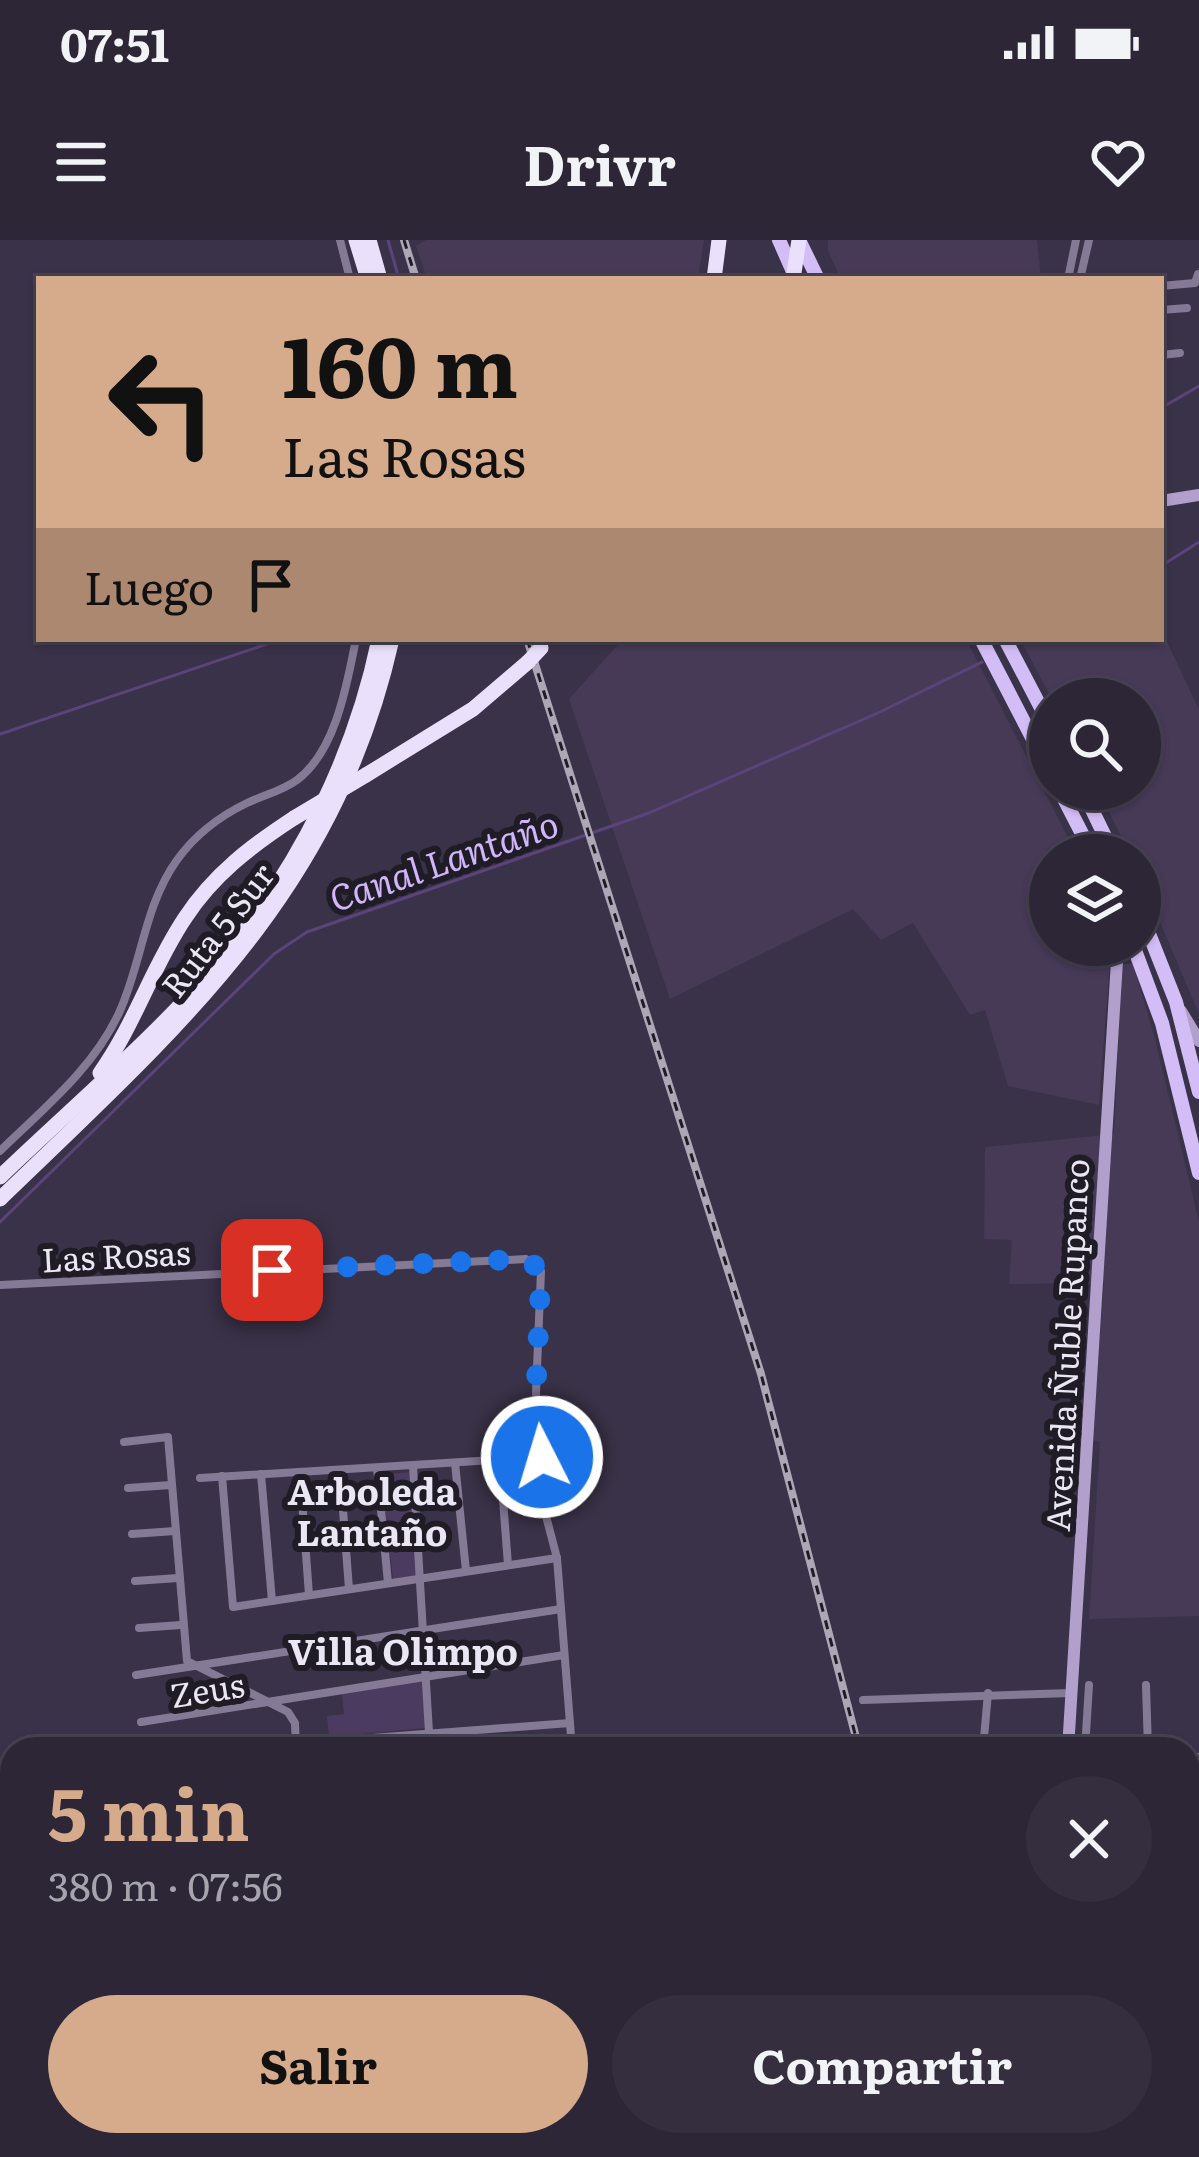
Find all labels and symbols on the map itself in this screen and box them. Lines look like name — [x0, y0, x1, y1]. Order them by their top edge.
water label: Canal Lantaño — [321, 795, 565, 923]
street label: Ruta 5 Sur — [148, 851, 285, 1007]
street label: Avenida Ñuble Rupanco — [1031, 1157, 1099, 1533]
pin — [221, 1219, 323, 1321]
street label: Las Rosas — [40, 1226, 192, 1282]
position arrow — [479, 1394, 605, 1520]
district label: Arboleda Lantaño — [288, 1463, 457, 1557]
district label: Villa Olimpo — [288, 1623, 518, 1676]
street label: Zeus — [166, 1658, 248, 1718]

